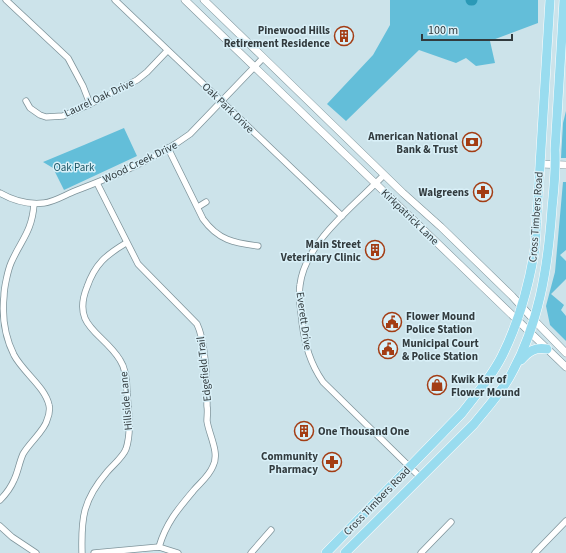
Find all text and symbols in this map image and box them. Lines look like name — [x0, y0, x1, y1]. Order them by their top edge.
scale bar — [422, 16, 512, 42]
text: 100 m — [428, 22, 458, 39]
place label: Pinewood Hills Retirement Residence — [224, 23, 330, 51]
building icon: Pinewood Hills Retirement Residence — [333, 25, 355, 47]
street label: Laurel Oak Drive — [62, 75, 137, 121]
street label: Oak Park Drive — [199, 79, 258, 137]
place label: American National Bank & Trust — [367, 129, 459, 157]
bank icon: American National Bank & Trust — [461, 131, 483, 153]
street label: Wood Creek Drive — [100, 137, 180, 187]
park label: Oak Park — [53, 160, 95, 175]
street label: Cross Timbers Road — [525, 171, 547, 263]
pharmacy icon: Walgreens — [472, 181, 494, 203]
place label: Walgreens — [419, 185, 469, 200]
street label: Kirkpatrick Lane — [378, 186, 443, 249]
place label: Main Street Veterinary Clinic — [280, 237, 362, 265]
building icon: Main Street Veterinary Clinic — [364, 239, 386, 261]
street label: Everett Drive — [292, 291, 316, 352]
place label: Flower Mound Police Station — [406, 309, 475, 337]
public building icon: Flower Mound Police Station — [381, 311, 403, 333]
street label: Edgefield Trail — [193, 336, 215, 402]
place label: Municipal Court & Police Station — [402, 336, 480, 364]
public building icon: Municipal Court & Police Station — [377, 338, 399, 360]
street label: Hillside Lane — [116, 370, 136, 431]
place label: Kwik Kar of Flower Mound — [451, 372, 520, 400]
shop icon: Kwik Kar of Flower Mound — [426, 374, 448, 396]
building icon: One Thousand One — [293, 420, 315, 442]
place label: One Thousand One — [318, 424, 410, 439]
place label: Community Pharmacy — [261, 449, 318, 477]
pharmacy icon: Community Pharmacy — [321, 451, 343, 473]
street label: Cross Timbers Road — [340, 463, 414, 539]

